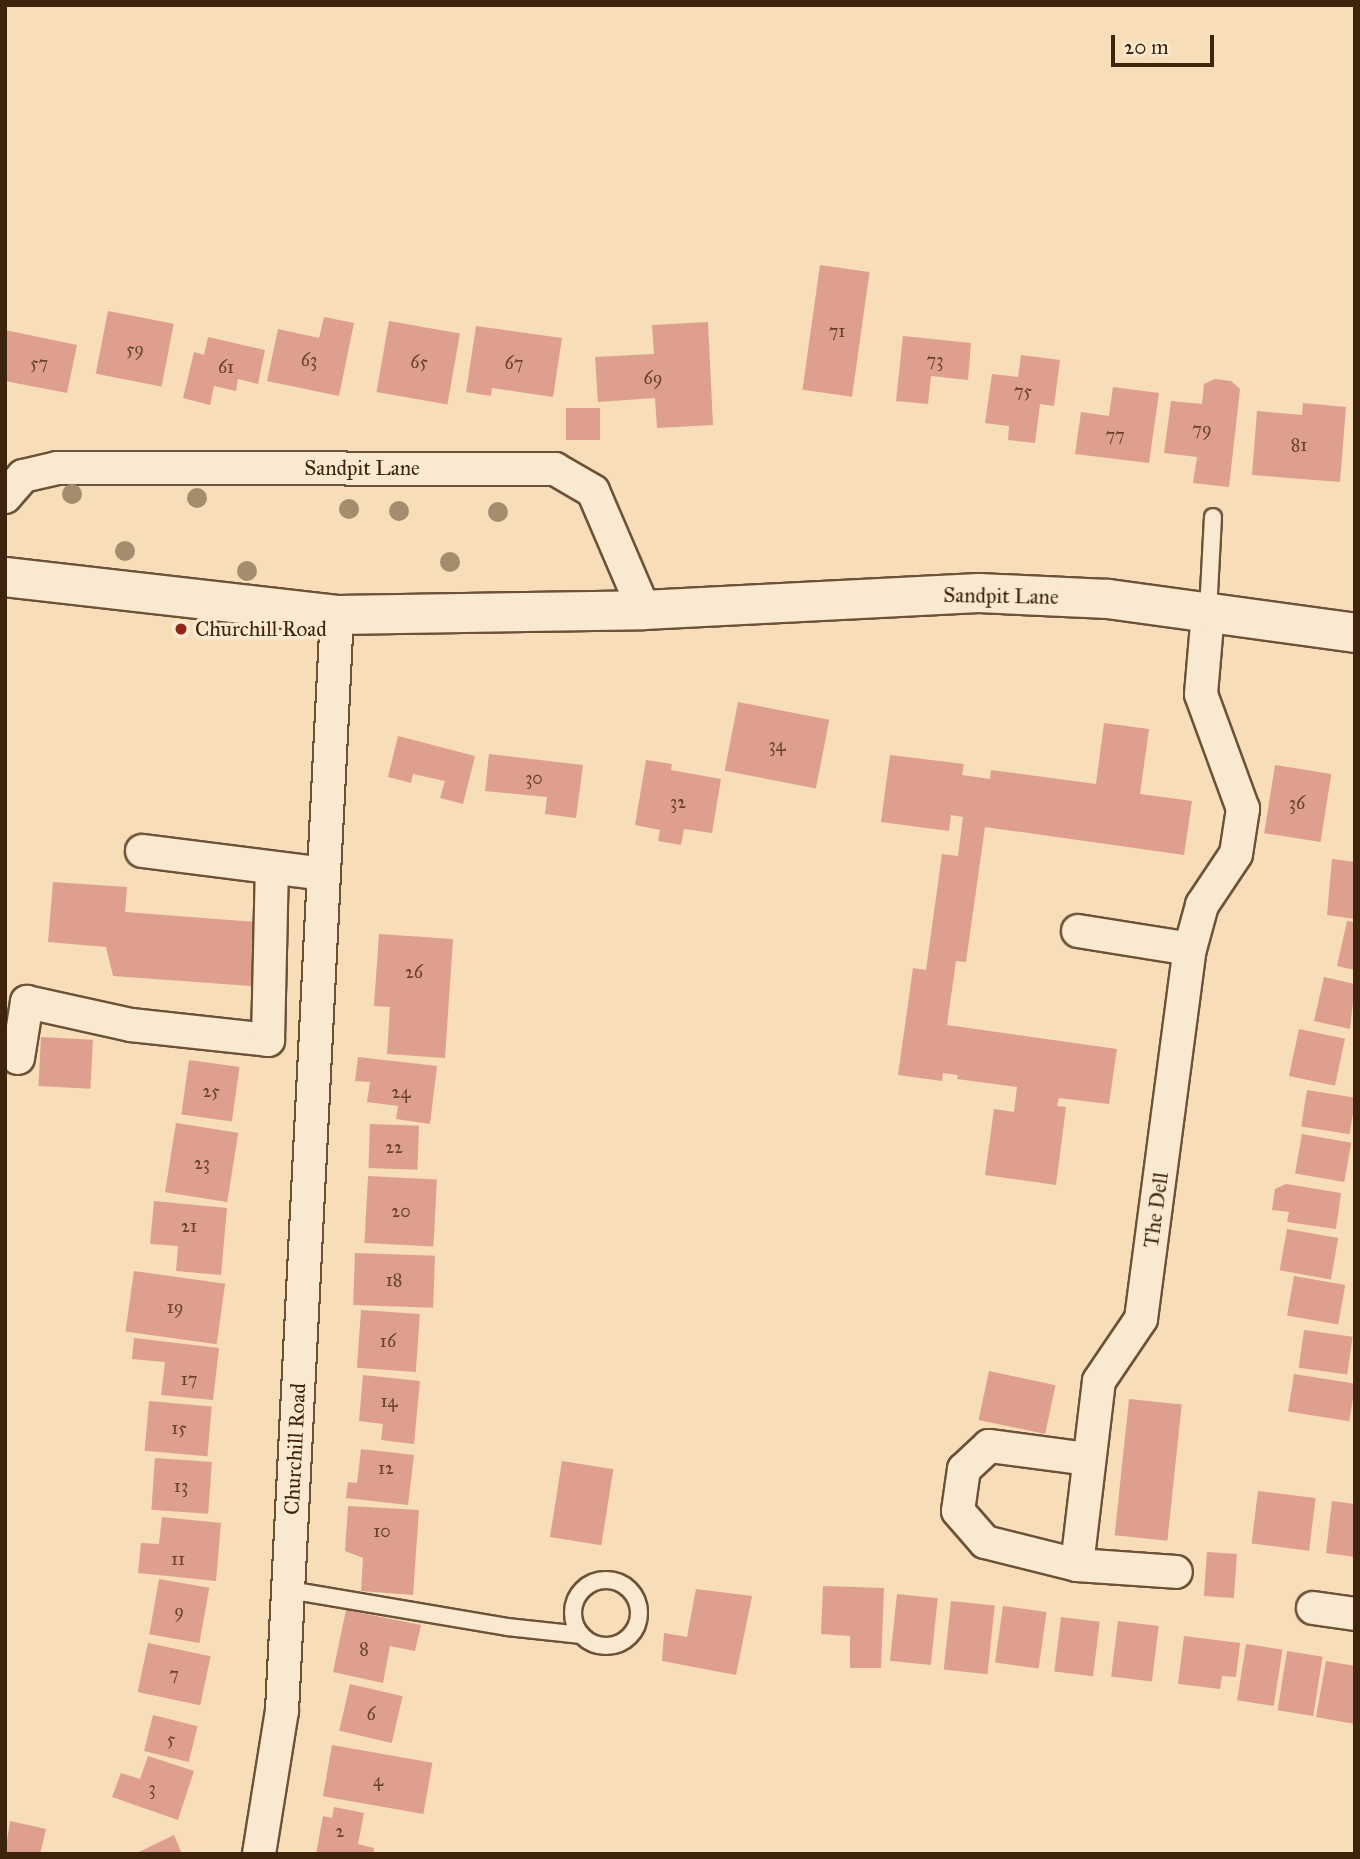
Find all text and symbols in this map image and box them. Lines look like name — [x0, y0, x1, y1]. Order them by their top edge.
scale bar — [1115, 21, 1218, 65]
text: 20 m — [1124, 34, 1169, 60]
house number: 71 — [829, 320, 845, 342]
house number: 59 — [126, 338, 144, 360]
house number: 63 — [301, 349, 317, 371]
house number: 73 — [927, 349, 943, 371]
house number: 65 — [410, 351, 428, 373]
house number: 57 — [30, 352, 48, 374]
house number: 67 — [505, 352, 523, 374]
house number: 61 — [218, 356, 234, 378]
house number: 69 — [644, 367, 662, 389]
house number: 75 — [1014, 380, 1032, 402]
house number: 79 — [1192, 418, 1212, 440]
house number: 77 — [1105, 424, 1125, 446]
house number: 81 — [1291, 434, 1307, 456]
street label: Sandpit Lane — [304, 455, 420, 481]
street label: Sandpit Lane — [943, 582, 1059, 610]
place label: Churchill Road — [195, 616, 327, 642]
marker: Churchill Road — [173, 621, 189, 637]
house number: 34 — [768, 734, 786, 756]
house number: 30 — [525, 767, 543, 789]
house number: 32 — [670, 791, 686, 813]
house number: 36 — [1289, 792, 1305, 814]
house number: 26 — [405, 961, 423, 983]
house number: 25 — [202, 1080, 220, 1102]
house number: 24 — [392, 1081, 410, 1103]
house number: 22 — [385, 1136, 403, 1158]
house number: 23 — [194, 1152, 210, 1174]
street label: The Dell — [1138, 1171, 1174, 1249]
house number: 20 — [391, 1200, 411, 1222]
house number: 21 — [181, 1215, 197, 1237]
house number: 18 — [386, 1269, 402, 1291]
house number: 19 — [167, 1296, 183, 1318]
house number: 16 — [380, 1330, 396, 1352]
house number: 17 — [181, 1368, 197, 1390]
street label: Churchill Road — [279, 1383, 311, 1515]
house number: 14 — [380, 1390, 398, 1412]
house number: 15 — [171, 1417, 187, 1439]
house number: 12 — [378, 1457, 394, 1479]
house number: 13 — [174, 1475, 188, 1497]
house number: 10 — [373, 1520, 391, 1542]
house number: 11 — [171, 1548, 185, 1570]
house number: 9 — [174, 1600, 184, 1622]
house number: 8 — [359, 1638, 369, 1660]
house number: 7 — [169, 1663, 179, 1685]
house number: 6 — [366, 1703, 376, 1725]
house number: 5 — [167, 1728, 175, 1750]
house number: 4 — [373, 1769, 383, 1791]
house number: 3 — [148, 1777, 156, 1799]
house number: 2 — [336, 1820, 344, 1842]

